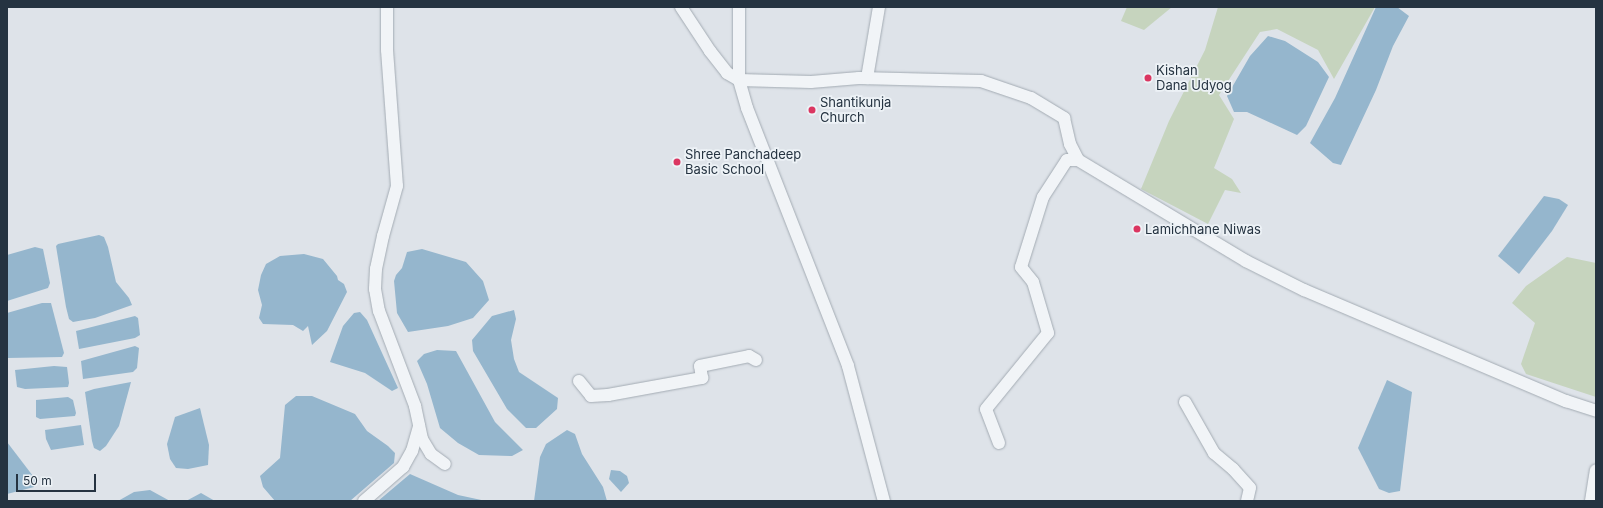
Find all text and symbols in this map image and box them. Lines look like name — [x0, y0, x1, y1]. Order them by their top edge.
place label: Kishan Dana Udyog — [1156, 63, 1232, 94]
marker: Kishan Dana Udyog — [1143, 73, 1153, 83]
place label: Shantikunja Church — [820, 95, 891, 126]
marker: Shantikunja Church — [807, 105, 817, 115]
place label: Shree Panchadeep Basic School — [685, 147, 801, 178]
marker: Shree Panchadeep Basic School — [672, 157, 682, 167]
place label: Lamichhane Niwas — [1145, 221, 1261, 237]
marker: Lamichhane Niwas — [1132, 224, 1142, 234]
scale bar — [18, 466, 98, 492]
text: 50 m — [23, 473, 52, 488]

